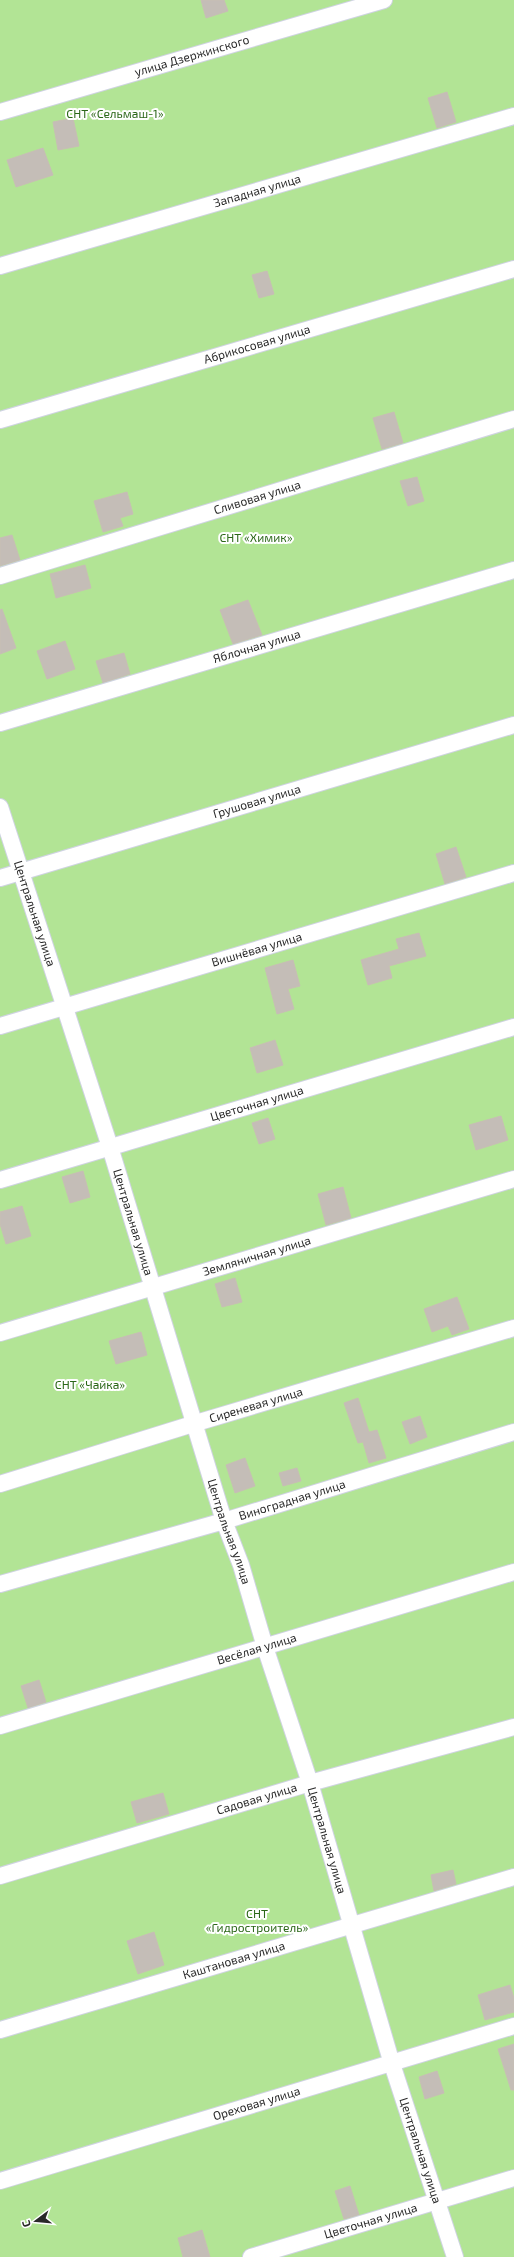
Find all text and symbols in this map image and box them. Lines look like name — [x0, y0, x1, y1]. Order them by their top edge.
street label: улица Дзержинского — [133, 32, 251, 79]
park label: СНТ «Сельмаш-1» — [66, 106, 164, 120]
street label: Западная улица — [212, 171, 302, 209]
street label: Абрикосовая улица — [202, 321, 312, 366]
street label: Сливовая улица — [212, 477, 302, 516]
park label: СНТ «Химик» — [220, 530, 293, 544]
street label: Яблочная улица — [211, 626, 302, 665]
street label: Грушовая улица — [211, 781, 302, 820]
street label: Центральная улица — [12, 858, 59, 968]
street label: Вишнёвая улица — [210, 929, 303, 969]
street label: Цветочная улица — [208, 1082, 305, 1123]
street label: Центральная улица — [111, 1167, 157, 1277]
street label: Земляничная улица — [201, 1232, 312, 1278]
park label: СНТ «Чайка» — [55, 1377, 125, 1391]
street label: Сиреневая улица — [207, 1384, 304, 1425]
street label: Виноградная улица — [237, 1476, 347, 1522]
street label: Центральная улица — [206, 1477, 254, 1586]
street label: Весёлая улица — [215, 1630, 298, 1667]
street label: Садовая улица — [214, 1779, 298, 1817]
street label: Центральная улица — [305, 1785, 350, 1895]
park label: СНТ «Гидростроитель» — [206, 1906, 308, 1934]
street label: Каштановая улица — [181, 1938, 286, 1981]
street label: Ореховая улица — [211, 2083, 302, 2122]
street label: Центральная улица — [397, 2096, 445, 2205]
street label: Цветочная улица — [322, 2199, 419, 2241]
north arrow — [16, 2201, 56, 2241]
text: С — [19, 2218, 33, 2229]

